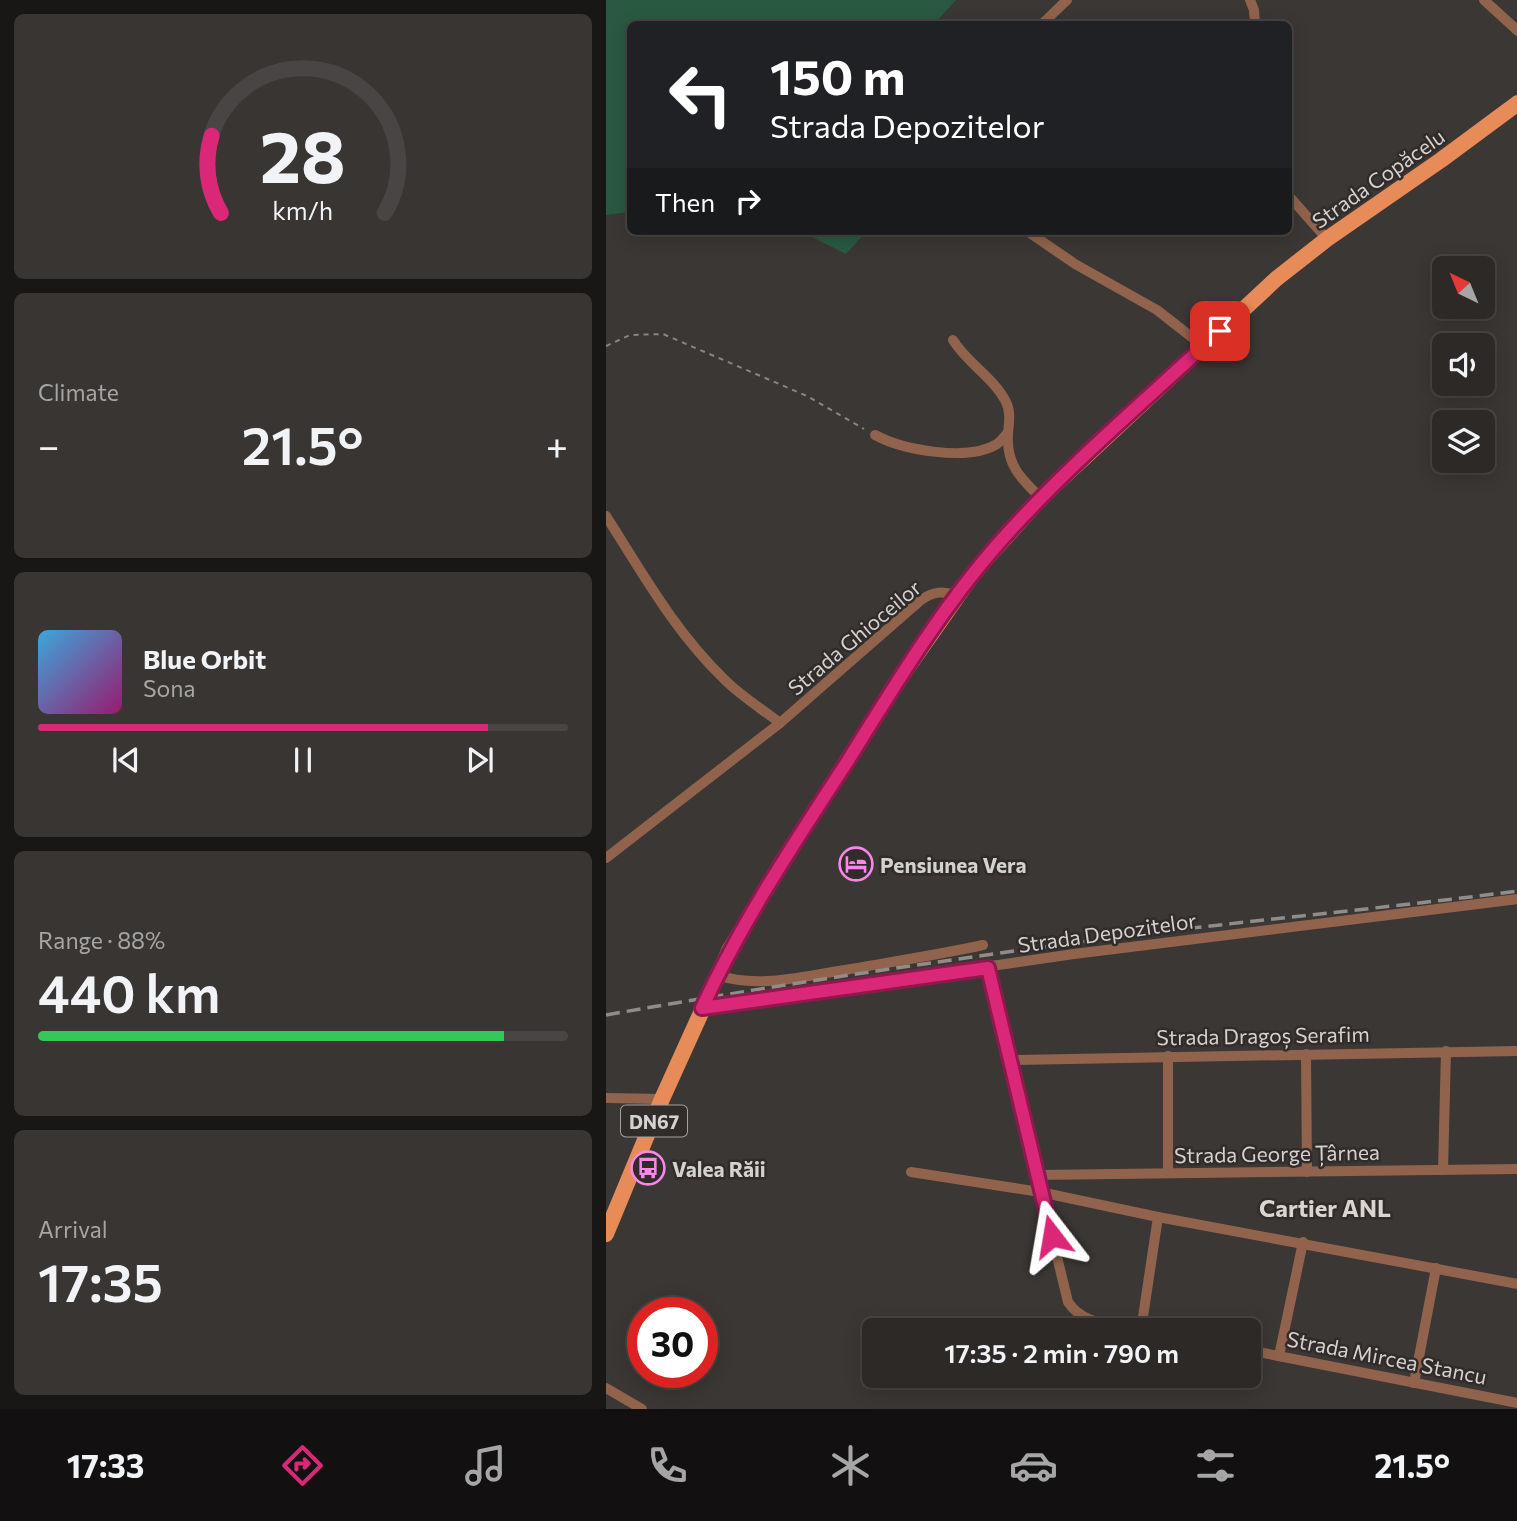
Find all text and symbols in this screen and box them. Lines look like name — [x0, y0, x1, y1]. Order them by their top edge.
text: 150 m — [770, 45, 905, 105]
icon: left — [655, 49, 746, 140]
text: Strada Depozitelor — [770, 105, 1045, 145]
text: 28 — [260, 109, 346, 198]
street label: Strada Copăcelu — [1307, 123, 1449, 233]
icon: right — [729, 182, 767, 220]
text: Then — [655, 186, 715, 217]
text: km/h — [273, 194, 333, 224]
north arrow — [1432, 256, 1495, 318]
map controls — [1432, 256, 1495, 473]
pin — [1190, 301, 1250, 361]
icon: arrive — [1201, 312, 1239, 350]
button: sound — [1432, 333, 1495, 396]
text: Climate — [38, 378, 119, 406]
button: layers — [1432, 410, 1495, 473]
text: 21.5° — [242, 412, 363, 476]
text: − — [38, 421, 60, 468]
text: + — [546, 421, 568, 468]
street label: Strada Ghioceilor — [783, 574, 925, 700]
text: Blue Orbit — [143, 643, 266, 674]
text: Sona — [143, 674, 195, 702]
icon: previous — [107, 741, 145, 779]
icon: pause — [284, 741, 322, 779]
icon: next — [461, 741, 499, 779]
hotel icon: Pensiunea Vera — [837, 845, 875, 883]
place label: Pensiunea Vera — [880, 852, 1026, 877]
street label: Strada Depozitelor — [1016, 907, 1198, 957]
text: Range · 88% — [38, 926, 165, 954]
text: 440 km — [38, 960, 220, 1024]
street label: Strada Dragoș Serafim — [1156, 1021, 1370, 1051]
road number: DN67 — [621, 1106, 687, 1136]
street label: Strada George Țârnea — [1174, 1139, 1380, 1169]
bus stop icon: Valea Răii — [629, 1149, 667, 1187]
place label: Valea Răii — [672, 1156, 766, 1181]
district label: Cartier ANL — [1259, 1193, 1391, 1222]
position arrow — [1015, 1199, 1089, 1273]
text: Arrival — [38, 1215, 108, 1243]
text: 17:35 — [38, 1249, 163, 1313]
speed limit sign: 30 — [627, 1297, 718, 1388]
street label: Strada Mircea Stancu — [1285, 1325, 1489, 1389]
text: 17:35 · 2 min · 790 m — [944, 1337, 1179, 1368]
icon: directions — [278, 1441, 327, 1490]
icon: music — [461, 1441, 510, 1490]
icon: phone — [643, 1441, 692, 1490]
icon: climate — [826, 1441, 875, 1490]
icon: car — [1009, 1441, 1058, 1490]
icon: filters — [1191, 1441, 1240, 1490]
text: 17:33 — [67, 1445, 144, 1485]
text: 21.5° — [1374, 1445, 1450, 1485]

